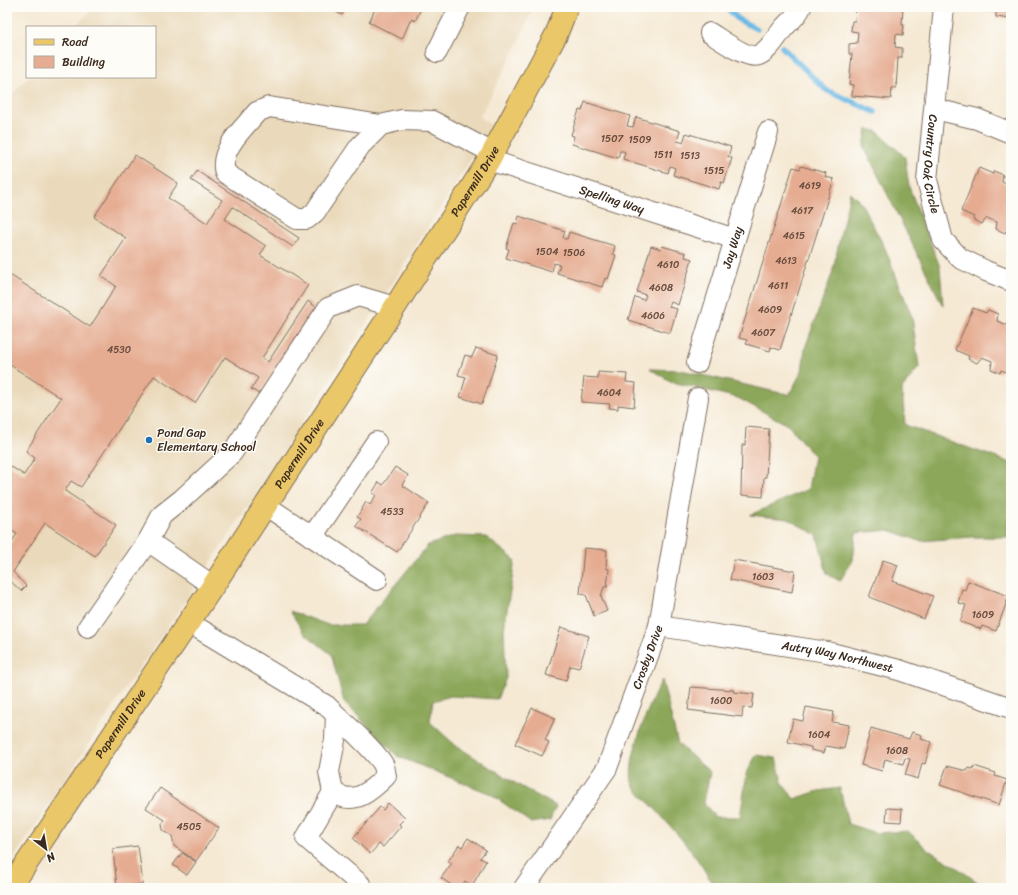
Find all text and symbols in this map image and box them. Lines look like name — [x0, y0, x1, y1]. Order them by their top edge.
legend — [26, 26, 156, 78]
text: Road — [62, 31, 89, 53]
text: Building — [62, 51, 105, 73]
street label: Country Oak Circle — [916, 113, 947, 216]
house number: 1507 — [601, 130, 625, 148]
house number: 1509 — [629, 131, 651, 149]
street label: Papermill Drive — [444, 142, 506, 221]
house number: 1511 — [654, 146, 672, 164]
house number: 1513 — [680, 147, 701, 165]
house number: 1515 — [704, 162, 724, 180]
house number: 4619 — [799, 177, 821, 195]
street label: Spelling Way — [576, 179, 648, 220]
house number: 4617 — [791, 202, 814, 220]
street label: Jay Way — [715, 223, 750, 272]
house number: 4615 — [783, 227, 805, 245]
house number: 1504 — [536, 243, 558, 261]
house number: 1506 — [563, 244, 586, 262]
house number: 4613 — [775, 252, 797, 270]
house number: 4610 — [657, 256, 679, 274]
house number: 4611 — [768, 277, 788, 295]
house number: 4608 — [649, 279, 673, 297]
house number: 4609 — [758, 301, 782, 319]
house number: 4606 — [641, 307, 665, 325]
house number: 4607 — [751, 324, 776, 342]
house number: 4530 — [107, 341, 131, 359]
house number: 4604 — [597, 384, 621, 402]
street label: Papermill Drive — [268, 414, 331, 493]
place label: Pond Gap Elementary School — [157, 422, 257, 458]
marker: Pond Gap Elementary School — [144, 435, 154, 445]
house number: 4533 — [380, 503, 404, 521]
house number: 1603 — [752, 568, 774, 586]
house number: 1609 — [972, 606, 994, 624]
street label: Crosby Drive — [626, 622, 669, 692]
street label: Autry Way Northwest — [779, 634, 895, 679]
street label: Papermill Drive — [89, 684, 152, 763]
house number: 1600 — [710, 692, 732, 710]
house number: 1604 — [808, 726, 830, 744]
house number: 1608 — [886, 742, 908, 760]
house number: 4505 — [177, 818, 201, 836]
north arrow — [26, 829, 66, 869]
text: N — [42, 847, 60, 867]

